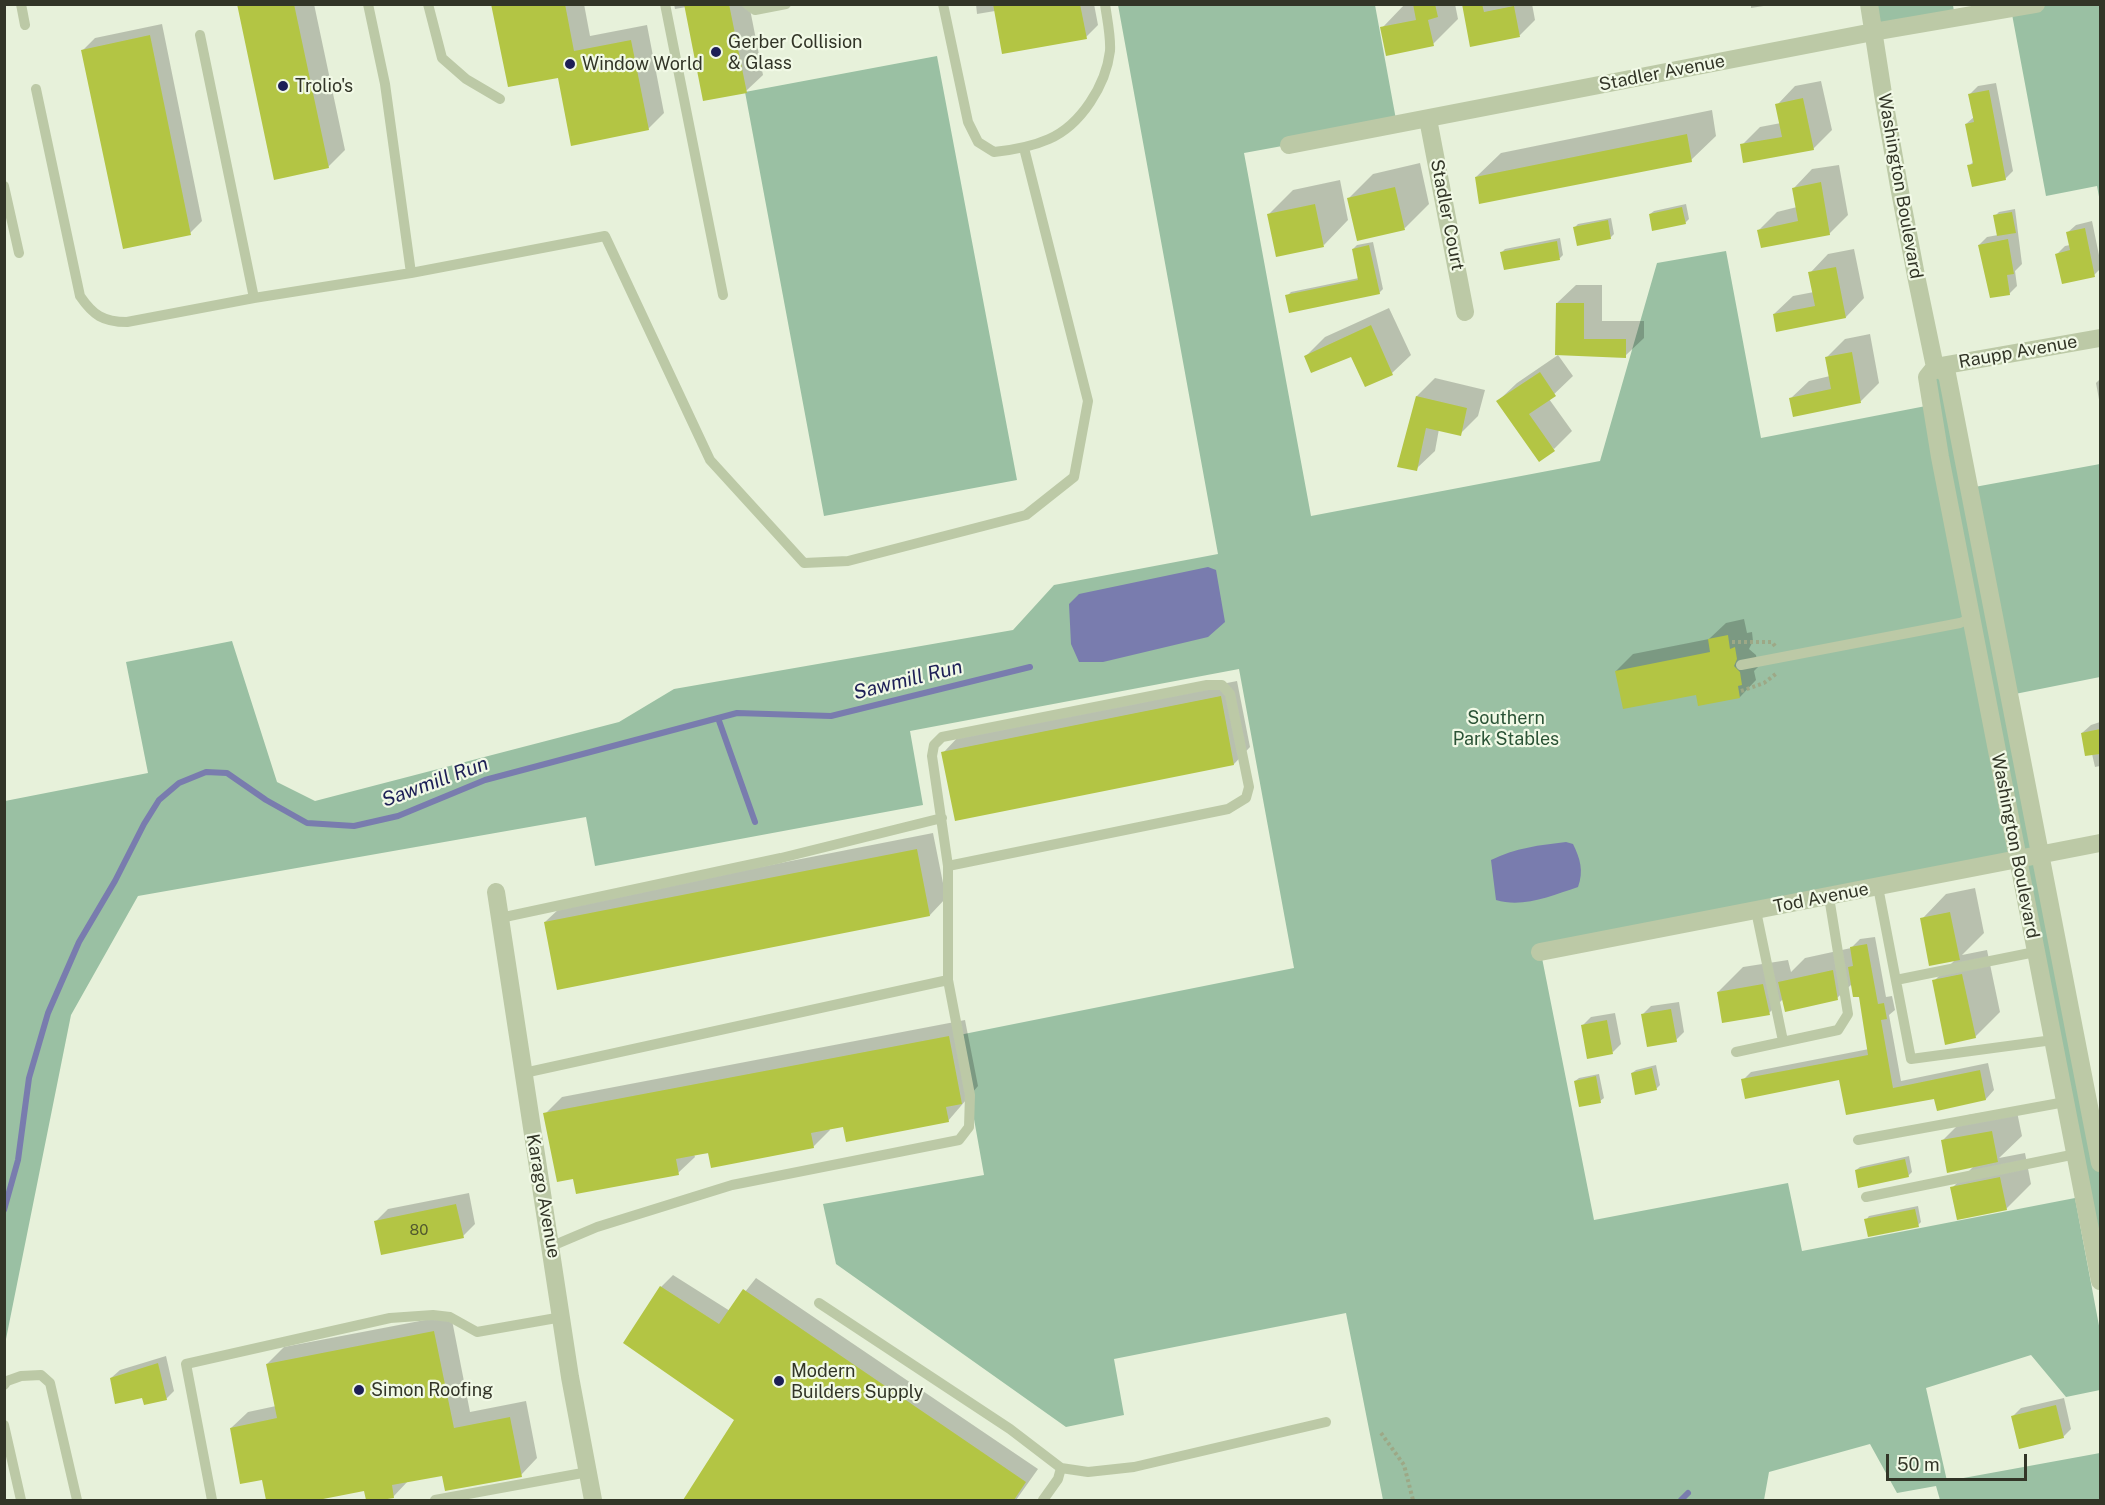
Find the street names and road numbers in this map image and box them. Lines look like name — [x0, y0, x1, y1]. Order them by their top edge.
street label: Stadler Avenue — [1597, 50, 1727, 96]
street label: Washington Boulevard — [1873, 92, 1927, 280]
street label: Stadler Court — [1426, 158, 1468, 272]
street label: Raupp Avenue — [1957, 331, 2079, 373]
street label: Washington Boulevard — [1986, 752, 2044, 940]
street label: Tod Avenue — [1772, 878, 1870, 918]
street label: Karago Avenue — [521, 1132, 565, 1260]

